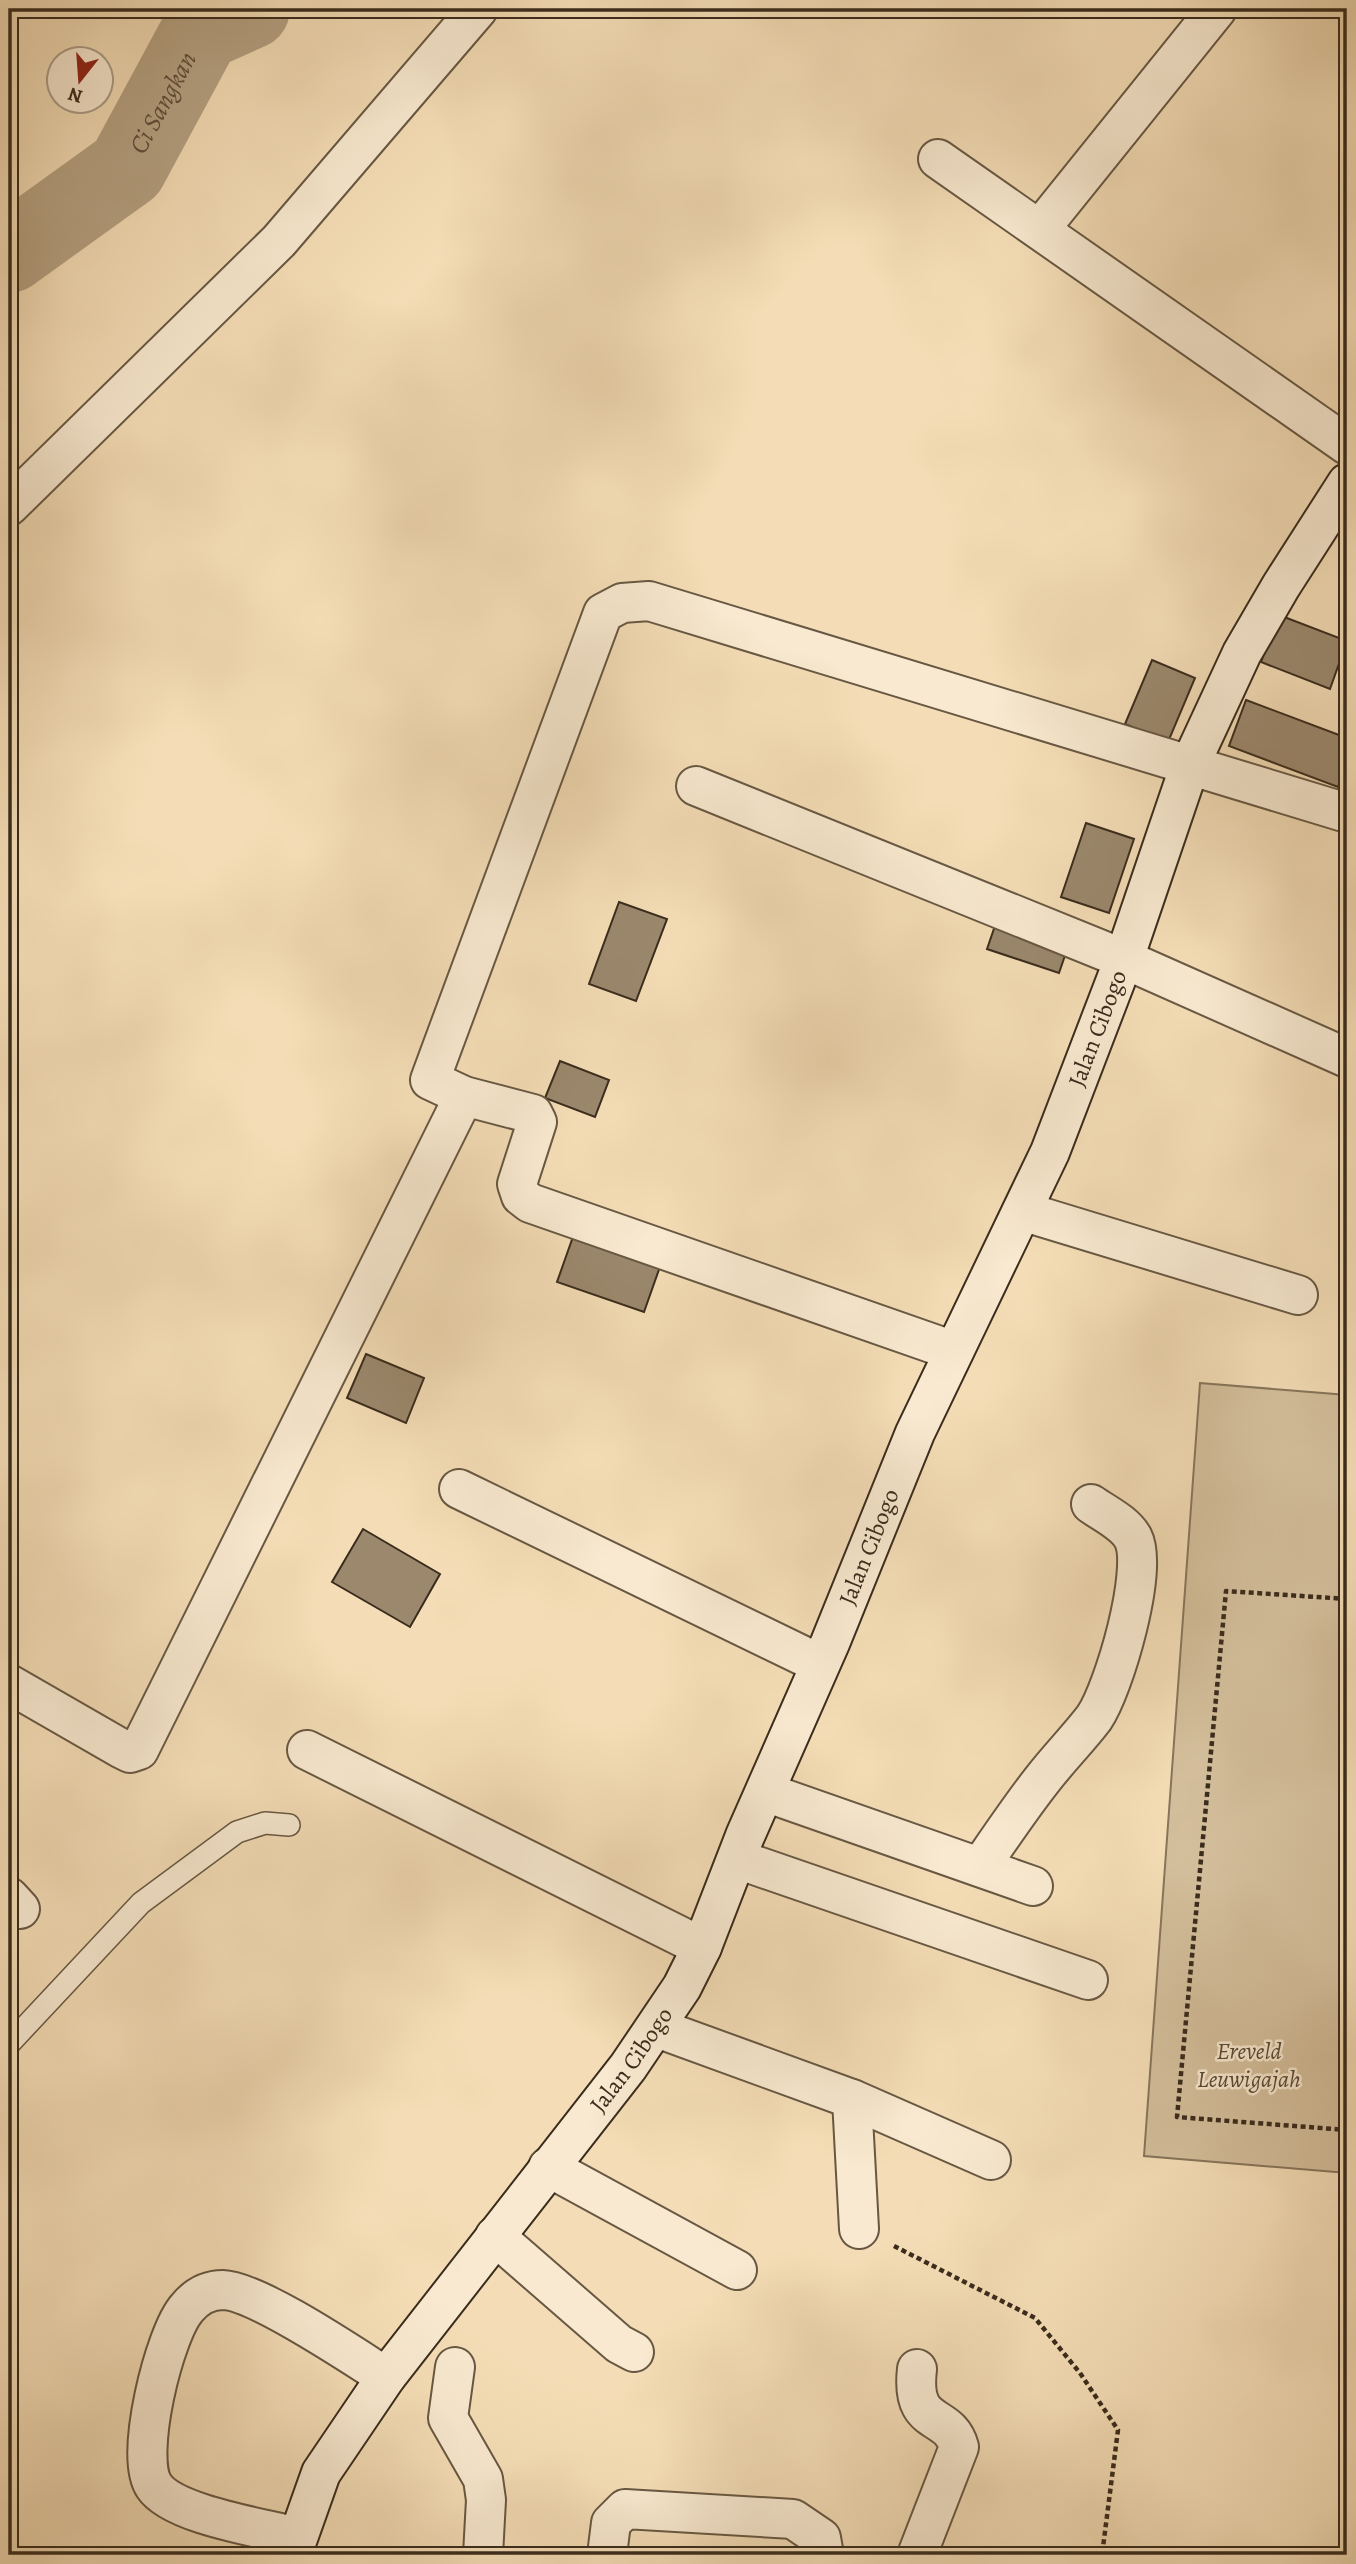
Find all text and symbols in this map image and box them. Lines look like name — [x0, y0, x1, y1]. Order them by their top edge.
water label: Ci Sangkan — [121, 45, 204, 160]
north arrow — [46, 46, 116, 116]
text: N — [65, 81, 86, 110]
street label: Jalan Cibogo — [1060, 965, 1134, 1091]
street label: Jalan Cibogo — [831, 1484, 907, 1610]
street label: Jalan Cibogo — [582, 2001, 680, 2119]
park label: Ereveld Leuwigajah — [1197, 2035, 1301, 2095]

